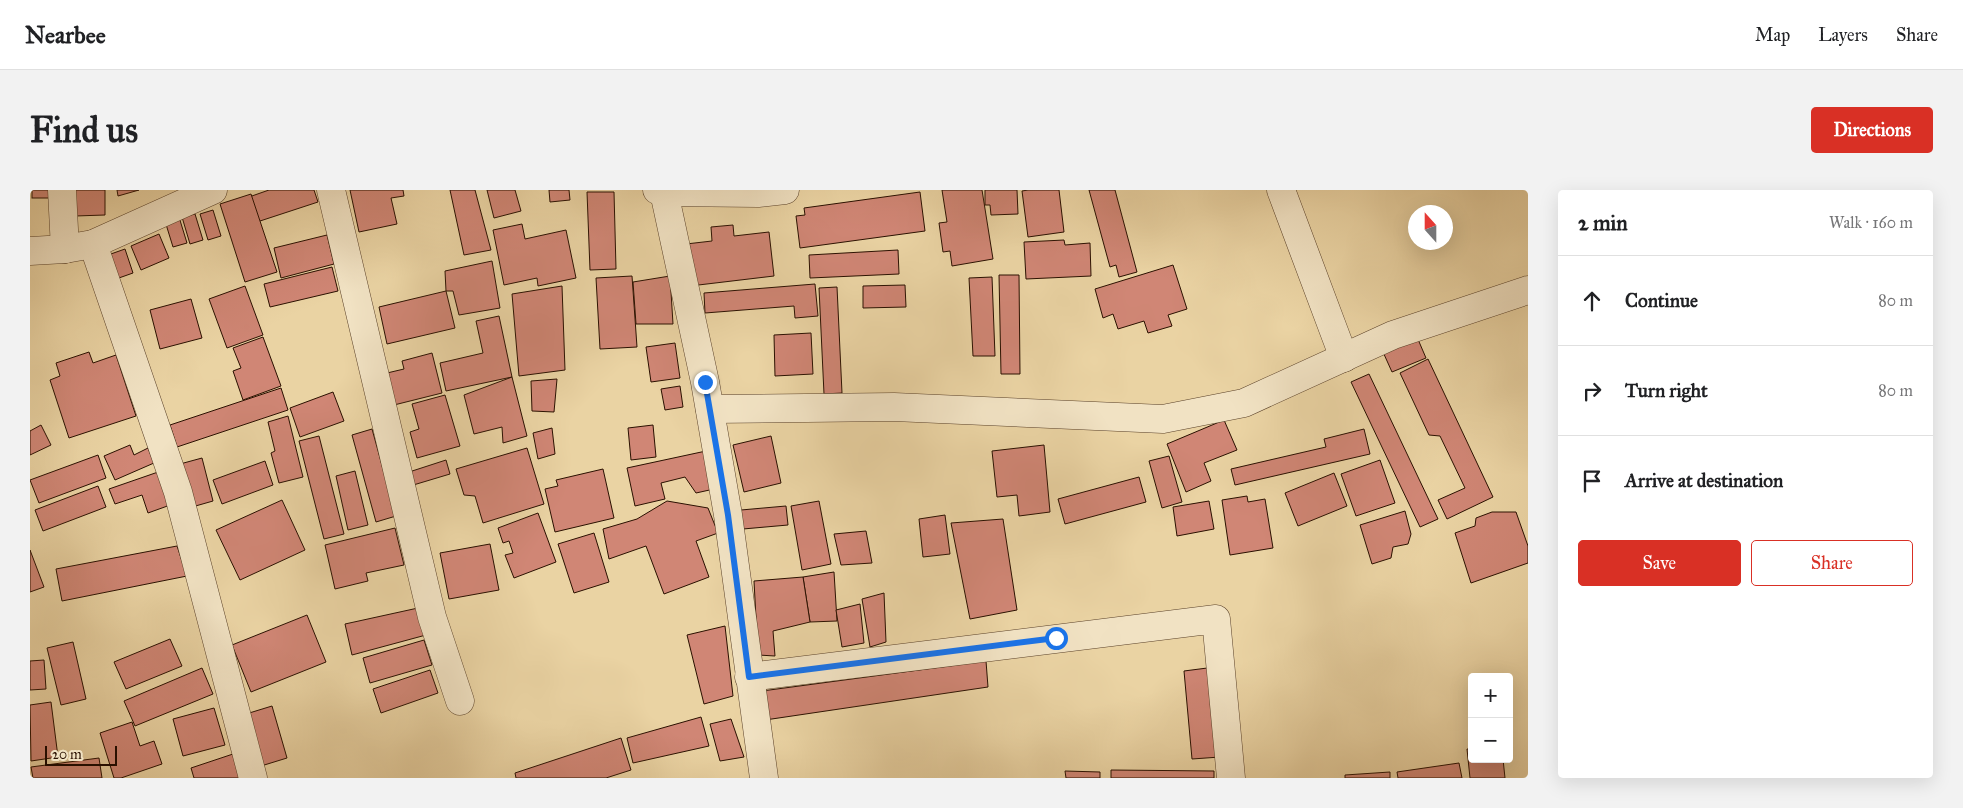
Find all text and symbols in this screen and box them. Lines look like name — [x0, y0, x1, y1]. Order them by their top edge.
text: Nearbee — [25, 20, 106, 50]
text: Map — [1755, 24, 1790, 46]
text: Layers — [1818, 24, 1868, 46]
text: Share — [1896, 24, 1938, 46]
button: Directions — [1811, 107, 1933, 153]
text: Find us — [30, 109, 138, 152]
north arrow — [1408, 205, 1453, 250]
text: 2 min — [1578, 210, 1628, 236]
text: Walk · 160 m — [1829, 213, 1913, 232]
icon: ahead — [1578, 287, 1606, 315]
text: Continue — [1625, 289, 1698, 312]
text: 80 m — [1878, 291, 1913, 310]
route end — [694, 371, 717, 394]
icon: right — [1578, 377, 1606, 405]
text: Turn right — [1625, 379, 1708, 402]
text: 80 m — [1878, 381, 1913, 400]
icon: arrive — [1578, 467, 1606, 495]
text: Arrive at destination — [1625, 469, 1783, 492]
button: Save — [1578, 540, 1741, 586]
button: Share — [1751, 540, 1913, 586]
route start — [1045, 627, 1068, 650]
map controls — [1468, 673, 1513, 763]
button: + — [1468, 673, 1513, 718]
button: − — [1468, 718, 1513, 763]
scale bar — [45, 743, 118, 766]
text: 20 m — [52, 746, 82, 763]

